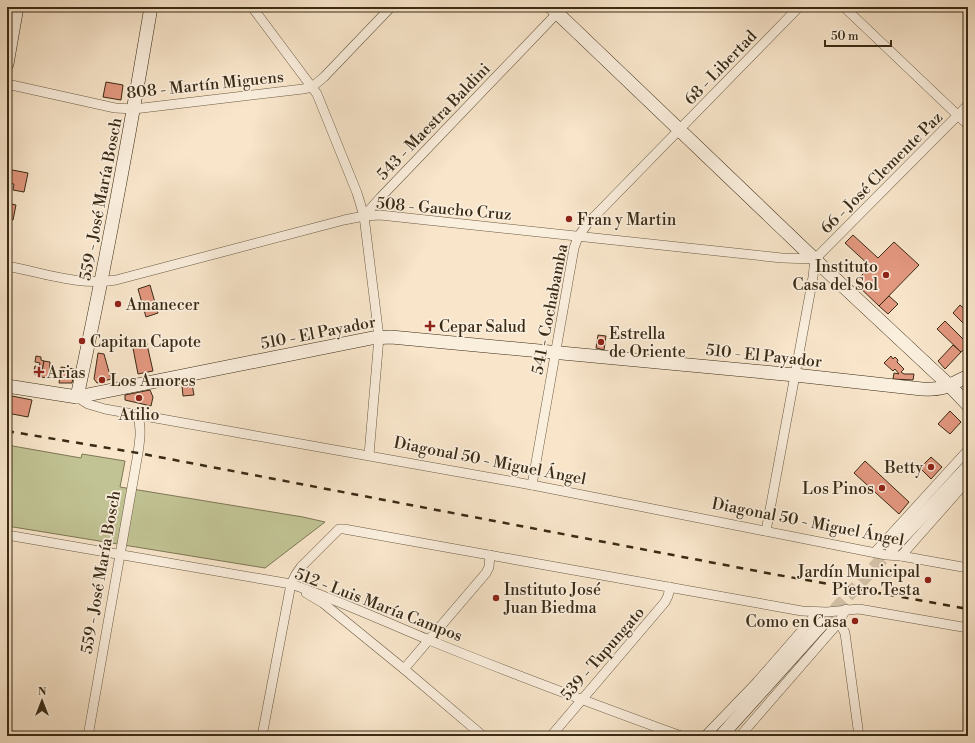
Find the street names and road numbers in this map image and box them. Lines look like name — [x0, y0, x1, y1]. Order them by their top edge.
street label: 68 - Libertad — [680, 26, 761, 109]
street label: 543 - Maestra Baldini — [373, 59, 495, 184]
street label: 808 - Martín Miguens — [126, 67, 285, 103]
street label: 66 - José Clemente Paz — [816, 107, 947, 238]
street label: 559 - José María Bosch — [75, 116, 127, 282]
street label: 508 - Gaucho Cruz — [375, 193, 513, 225]
street label: 541 - Cochabamba — [528, 241, 573, 376]
street label: 510 - El Payador — [259, 312, 377, 354]
street label: 510 - El Payador — [705, 340, 823, 372]
street label: Diagonal 50 - Miguel Ángel — [392, 431, 588, 489]
street label: 559 - José María Bosch — [77, 489, 125, 655]
street label: Diagonal 50 - Miguel Ángel — [710, 492, 906, 550]
street label: 512 - Luis María Campos — [292, 564, 465, 646]
street label: 539 - Tupungato — [556, 603, 649, 705]

